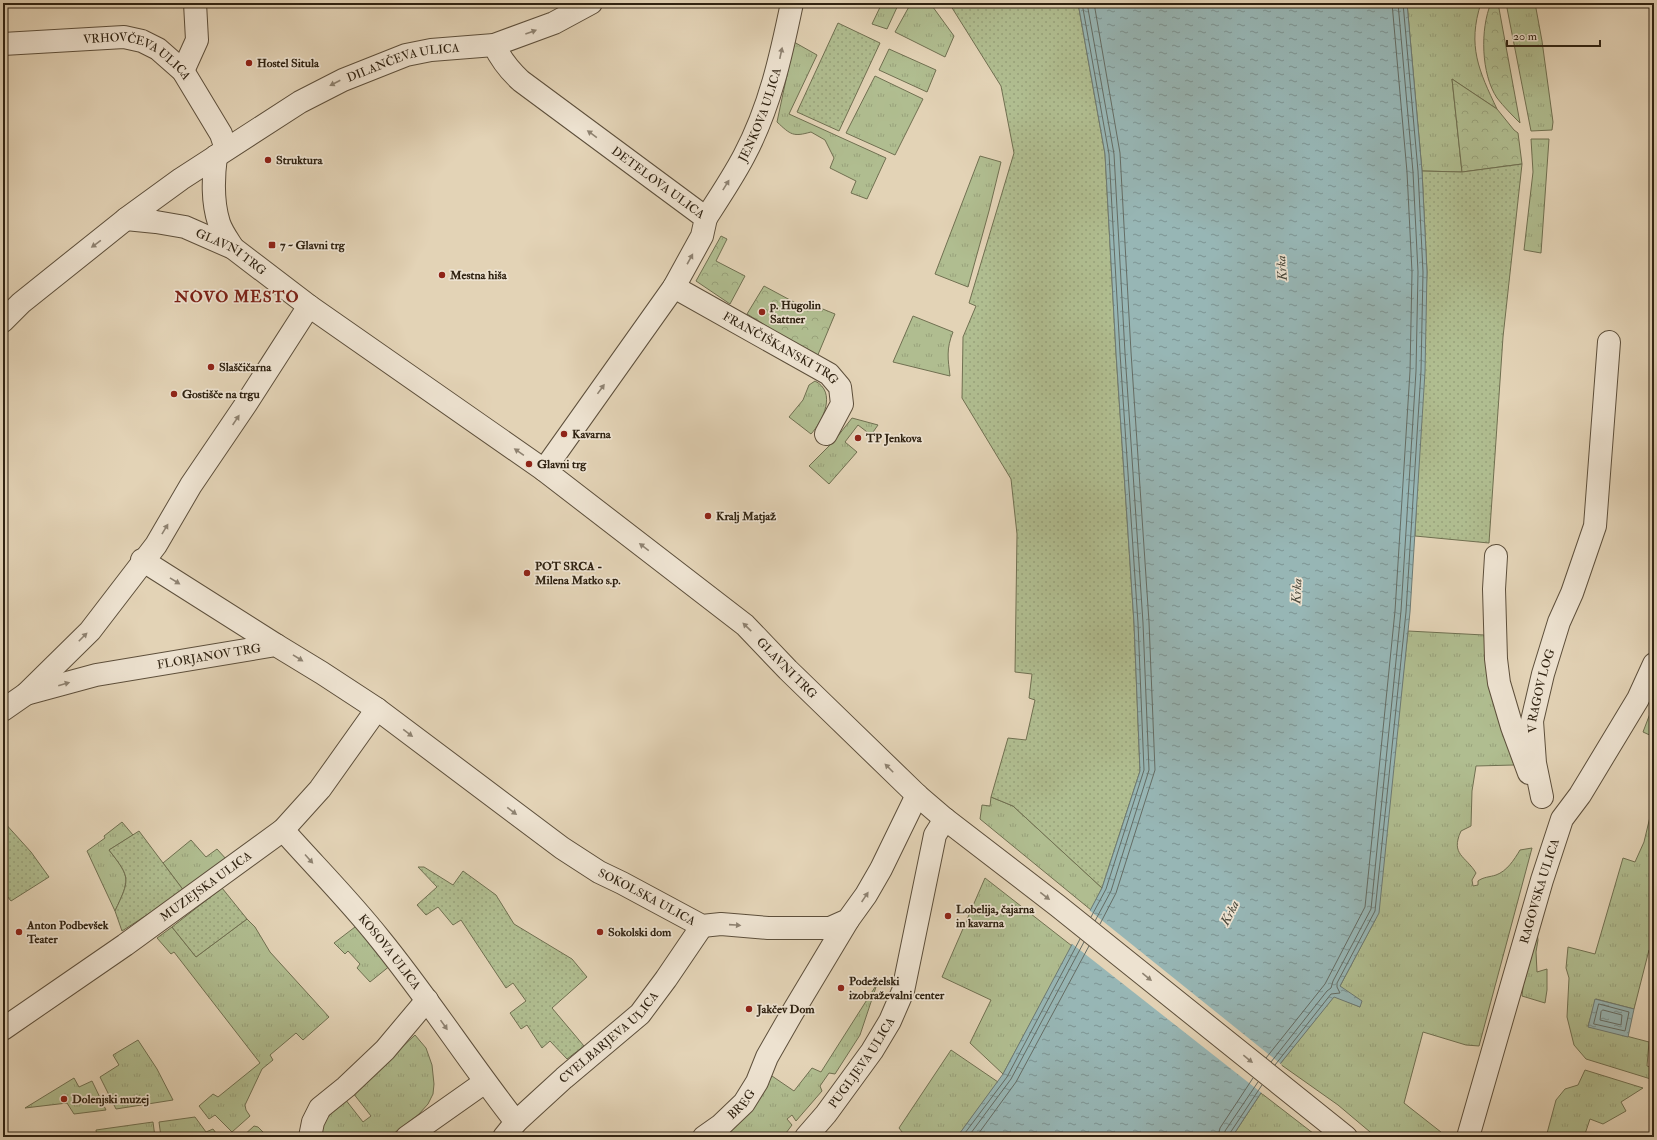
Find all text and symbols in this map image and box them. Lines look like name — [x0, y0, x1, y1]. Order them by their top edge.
scale bar — [1507, 22, 1600, 48]
street label: VRHOVČEVA ULICA — [82, 29, 194, 83]
one-way arrow — [525, 29, 537, 35]
text: 20 m — [1513, 29, 1538, 44]
street label: DILANČEVA ULICA — [344, 40, 460, 85]
one-way arrow — [779, 47, 785, 59]
place label: Hostel Situla — [257, 56, 320, 71]
marker: Hostel Situla — [244, 58, 254, 68]
street label: JENKOVA ULICA — [734, 66, 785, 165]
one-way arrow — [330, 80, 341, 86]
one-way arrow — [586, 130, 597, 138]
street label: DETELOVA ULICA — [609, 143, 708, 222]
place label: Struktura — [276, 153, 323, 168]
marker: Struktura — [263, 155, 273, 165]
one-way arrow — [723, 179, 730, 191]
street label: GLAVNI TRG — [193, 225, 269, 278]
place label: 7 ~ Glavni trg — [280, 238, 346, 253]
one-way arrow — [90, 240, 101, 248]
marker: 7 ~ Glavni trg — [267, 240, 277, 250]
one-way arrow — [686, 253, 693, 265]
water label: Krka — [1273, 255, 1291, 282]
place label: Mestna hiša — [449, 268, 508, 283]
marker: Mestna hiša — [437, 270, 447, 280]
district label: NOVO MESTO — [174, 287, 299, 307]
place label: p. Hugolin Sattner — [769, 298, 822, 327]
marker: p. Hugolin Sattner — [757, 307, 767, 317]
street label: FRANČIŠKANSKI TRG — [720, 309, 842, 387]
place label: Slaščičarna — [219, 360, 272, 375]
marker: Slaščičarna — [206, 362, 216, 372]
one-way arrow — [597, 384, 605, 394]
place label: Gostišče na trgu — [182, 387, 261, 402]
marker: Gostišče na trgu — [169, 389, 179, 399]
one-way arrow — [232, 415, 240, 425]
place label: Kavarna — [572, 427, 612, 442]
marker: Kavarna — [559, 429, 569, 439]
place label: TP Jenkova — [865, 431, 923, 446]
marker: TP Jenkova — [853, 433, 863, 443]
one-way arrow — [513, 448, 524, 456]
place label: Glavni trg — [537, 457, 587, 472]
marker: Glavni trg — [524, 459, 534, 469]
place label: Kralj Matjaž — [716, 509, 776, 524]
marker: Kralj Matjaž — [703, 511, 713, 521]
one-way arrow — [162, 523, 169, 535]
one-way arrow — [639, 543, 650, 551]
place label: POT SRCA - Milena Matko s.p. — [534, 559, 621, 588]
marker: POT SRCA - Milena Matko s.p. — [522, 568, 532, 578]
one-way arrow — [169, 578, 181, 585]
water label: Krka — [1288, 578, 1306, 605]
one-way arrow — [742, 622, 752, 632]
one-way arrow — [78, 632, 88, 642]
street label: GLAVNI TRG — [753, 634, 820, 702]
street label: FLORJANOV TRG — [156, 640, 262, 672]
street label: V RAGOV LOG — [1524, 647, 1558, 733]
one-way arrow — [292, 655, 304, 662]
one-way arrow — [58, 681, 70, 687]
one-way arrow — [402, 729, 413, 737]
one-way arrow — [884, 763, 894, 773]
one-way arrow — [506, 806, 517, 815]
street label: RAGOVSKA ULICA — [1517, 836, 1563, 946]
street label: MUZEJSKA ULICA — [157, 848, 255, 924]
one-way arrow — [304, 855, 313, 864]
street label: SOKOLSKA ULICA — [596, 865, 698, 929]
one-way arrow — [861, 892, 869, 902]
one-way arrow — [1040, 892, 1051, 901]
water label: Krka — [1217, 898, 1243, 929]
place label: Lobelija, čajarna in kavarna — [955, 902, 1035, 931]
street label: KOSOVA ULICA — [355, 911, 424, 993]
marker: Lobelija, čajarna in kavarna — [943, 911, 953, 921]
place label: Anton Podbevšek Teater — [26, 918, 109, 947]
one-way arrow — [729, 922, 741, 929]
place label: Sokolski dom — [608, 925, 672, 940]
marker: Anton Podbevšek Teater — [14, 927, 24, 937]
marker: Sokolski dom — [595, 927, 605, 937]
one-way arrow — [1141, 973, 1152, 982]
place label: Podeželski izobraževalni center — [848, 974, 945, 1003]
marker: Podeželski izobraževalni center — [836, 983, 846, 993]
street label: CVELBARJEVA ULICA — [556, 988, 662, 1087]
place label: Jakčev Dom — [756, 1002, 815, 1017]
marker: Jakčev Dom — [744, 1004, 754, 1014]
street label: PUGLJEVA ULICA — [825, 1014, 898, 1111]
one-way arrow — [440, 1020, 448, 1030]
one-way arrow — [1243, 1054, 1254, 1063]
street label: BREG — [724, 1086, 758, 1122]
place label: Dolenjski muzej — [72, 1092, 149, 1107]
marker: Dolenjski muzej — [59, 1094, 69, 1104]

